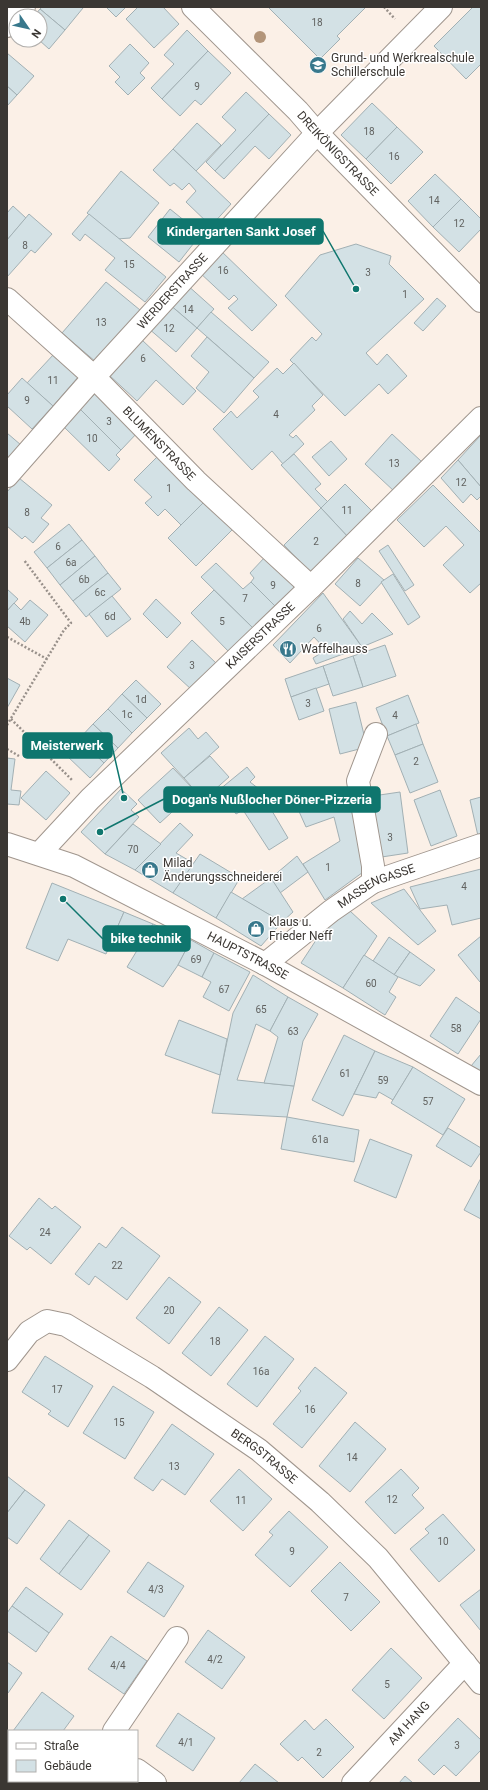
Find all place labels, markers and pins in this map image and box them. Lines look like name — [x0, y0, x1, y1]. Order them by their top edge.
place label: Grund- und Werkrealschule Schillerschule — [331, 51, 474, 79]
school or university icon: Grund- und Werkrealschule Schillerschule — [308, 55, 328, 75]
callout: Kindergarten Sankt Josef — [158, 219, 323, 244]
restaurant icon: Waffelhauss — [278, 639, 298, 659]
place label: Waffelhauss — [301, 642, 368, 656]
callout: Meisterwerk — [23, 733, 112, 758]
callout: Dogan's Nußlocher Döner-Pizzeria — [164, 787, 380, 812]
place label: Milad Änderungsschneiderei — [163, 856, 282, 884]
shop icon: Milad Änderungsschneiderei — [140, 860, 160, 880]
place label: Klaus u. Frieder Neff — [269, 915, 333, 943]
shop icon: Klaus u. Frieder Neff — [246, 919, 266, 939]
callout: bike technik — [103, 926, 190, 951]

